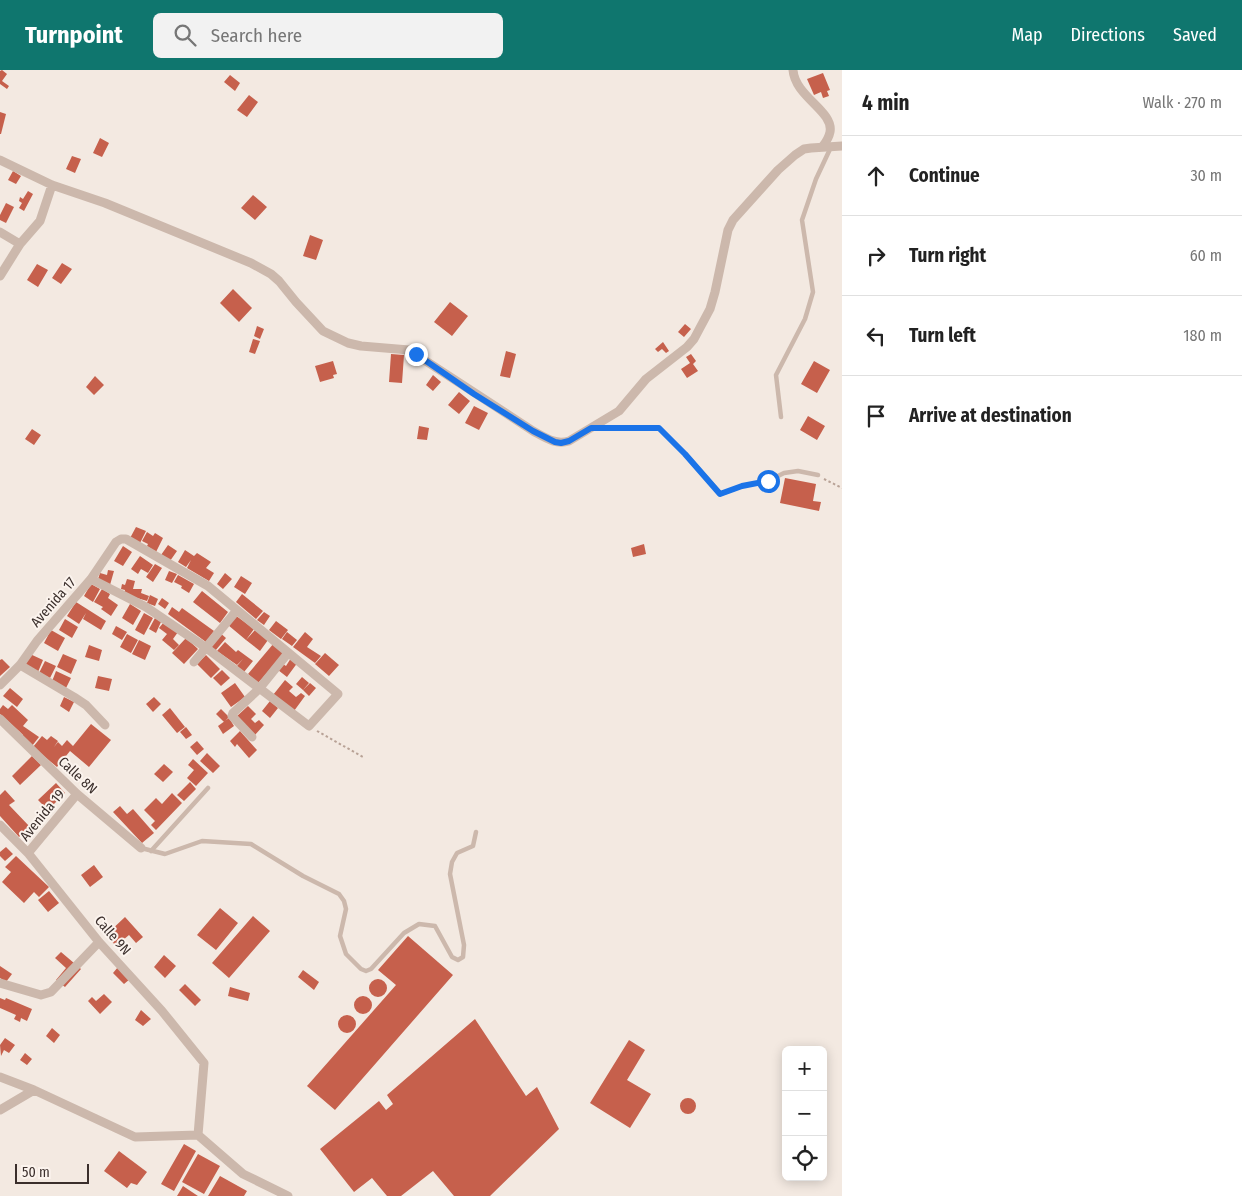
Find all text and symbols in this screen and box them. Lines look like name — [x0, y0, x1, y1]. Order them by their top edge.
search box — [153, 13, 503, 58]
text: Turnpoint — [25, 21, 123, 49]
icon: search — [171, 21, 199, 49]
text: Search here — [211, 24, 302, 47]
text: Map — [1011, 24, 1043, 46]
text: Directions — [1071, 24, 1145, 46]
text: Saved — [1173, 24, 1217, 46]
text: 4 min — [862, 90, 910, 116]
text: Walk · 270 m — [1143, 93, 1222, 112]
icon: ahead — [862, 162, 890, 190]
text: Continue — [909, 164, 980, 187]
text: 30 m — [1190, 166, 1222, 185]
icon: right — [862, 242, 890, 270]
text: Turn right — [909, 244, 986, 267]
text: 60 m — [1190, 246, 1222, 265]
icon: left — [862, 322, 890, 350]
text: Turn left — [909, 324, 976, 347]
text: 180 m — [1183, 326, 1222, 345]
route end — [405, 343, 428, 366]
icon: arrive — [862, 402, 890, 430]
text: Arrive at destination — [909, 404, 1072, 427]
route start — [757, 470, 780, 493]
street label: Avenida 17 — [27, 574, 80, 631]
street label: Calle 8N — [55, 753, 101, 798]
street label: Avenida 19 — [17, 786, 68, 844]
street label: Calle 9N — [91, 912, 134, 958]
map controls — [782, 1046, 827, 1181]
button: + — [782, 1046, 827, 1091]
button: − — [782, 1091, 827, 1136]
button: locate — [782, 1136, 827, 1181]
scale bar — [15, 1161, 89, 1184]
text: 50 m — [22, 1164, 50, 1181]

